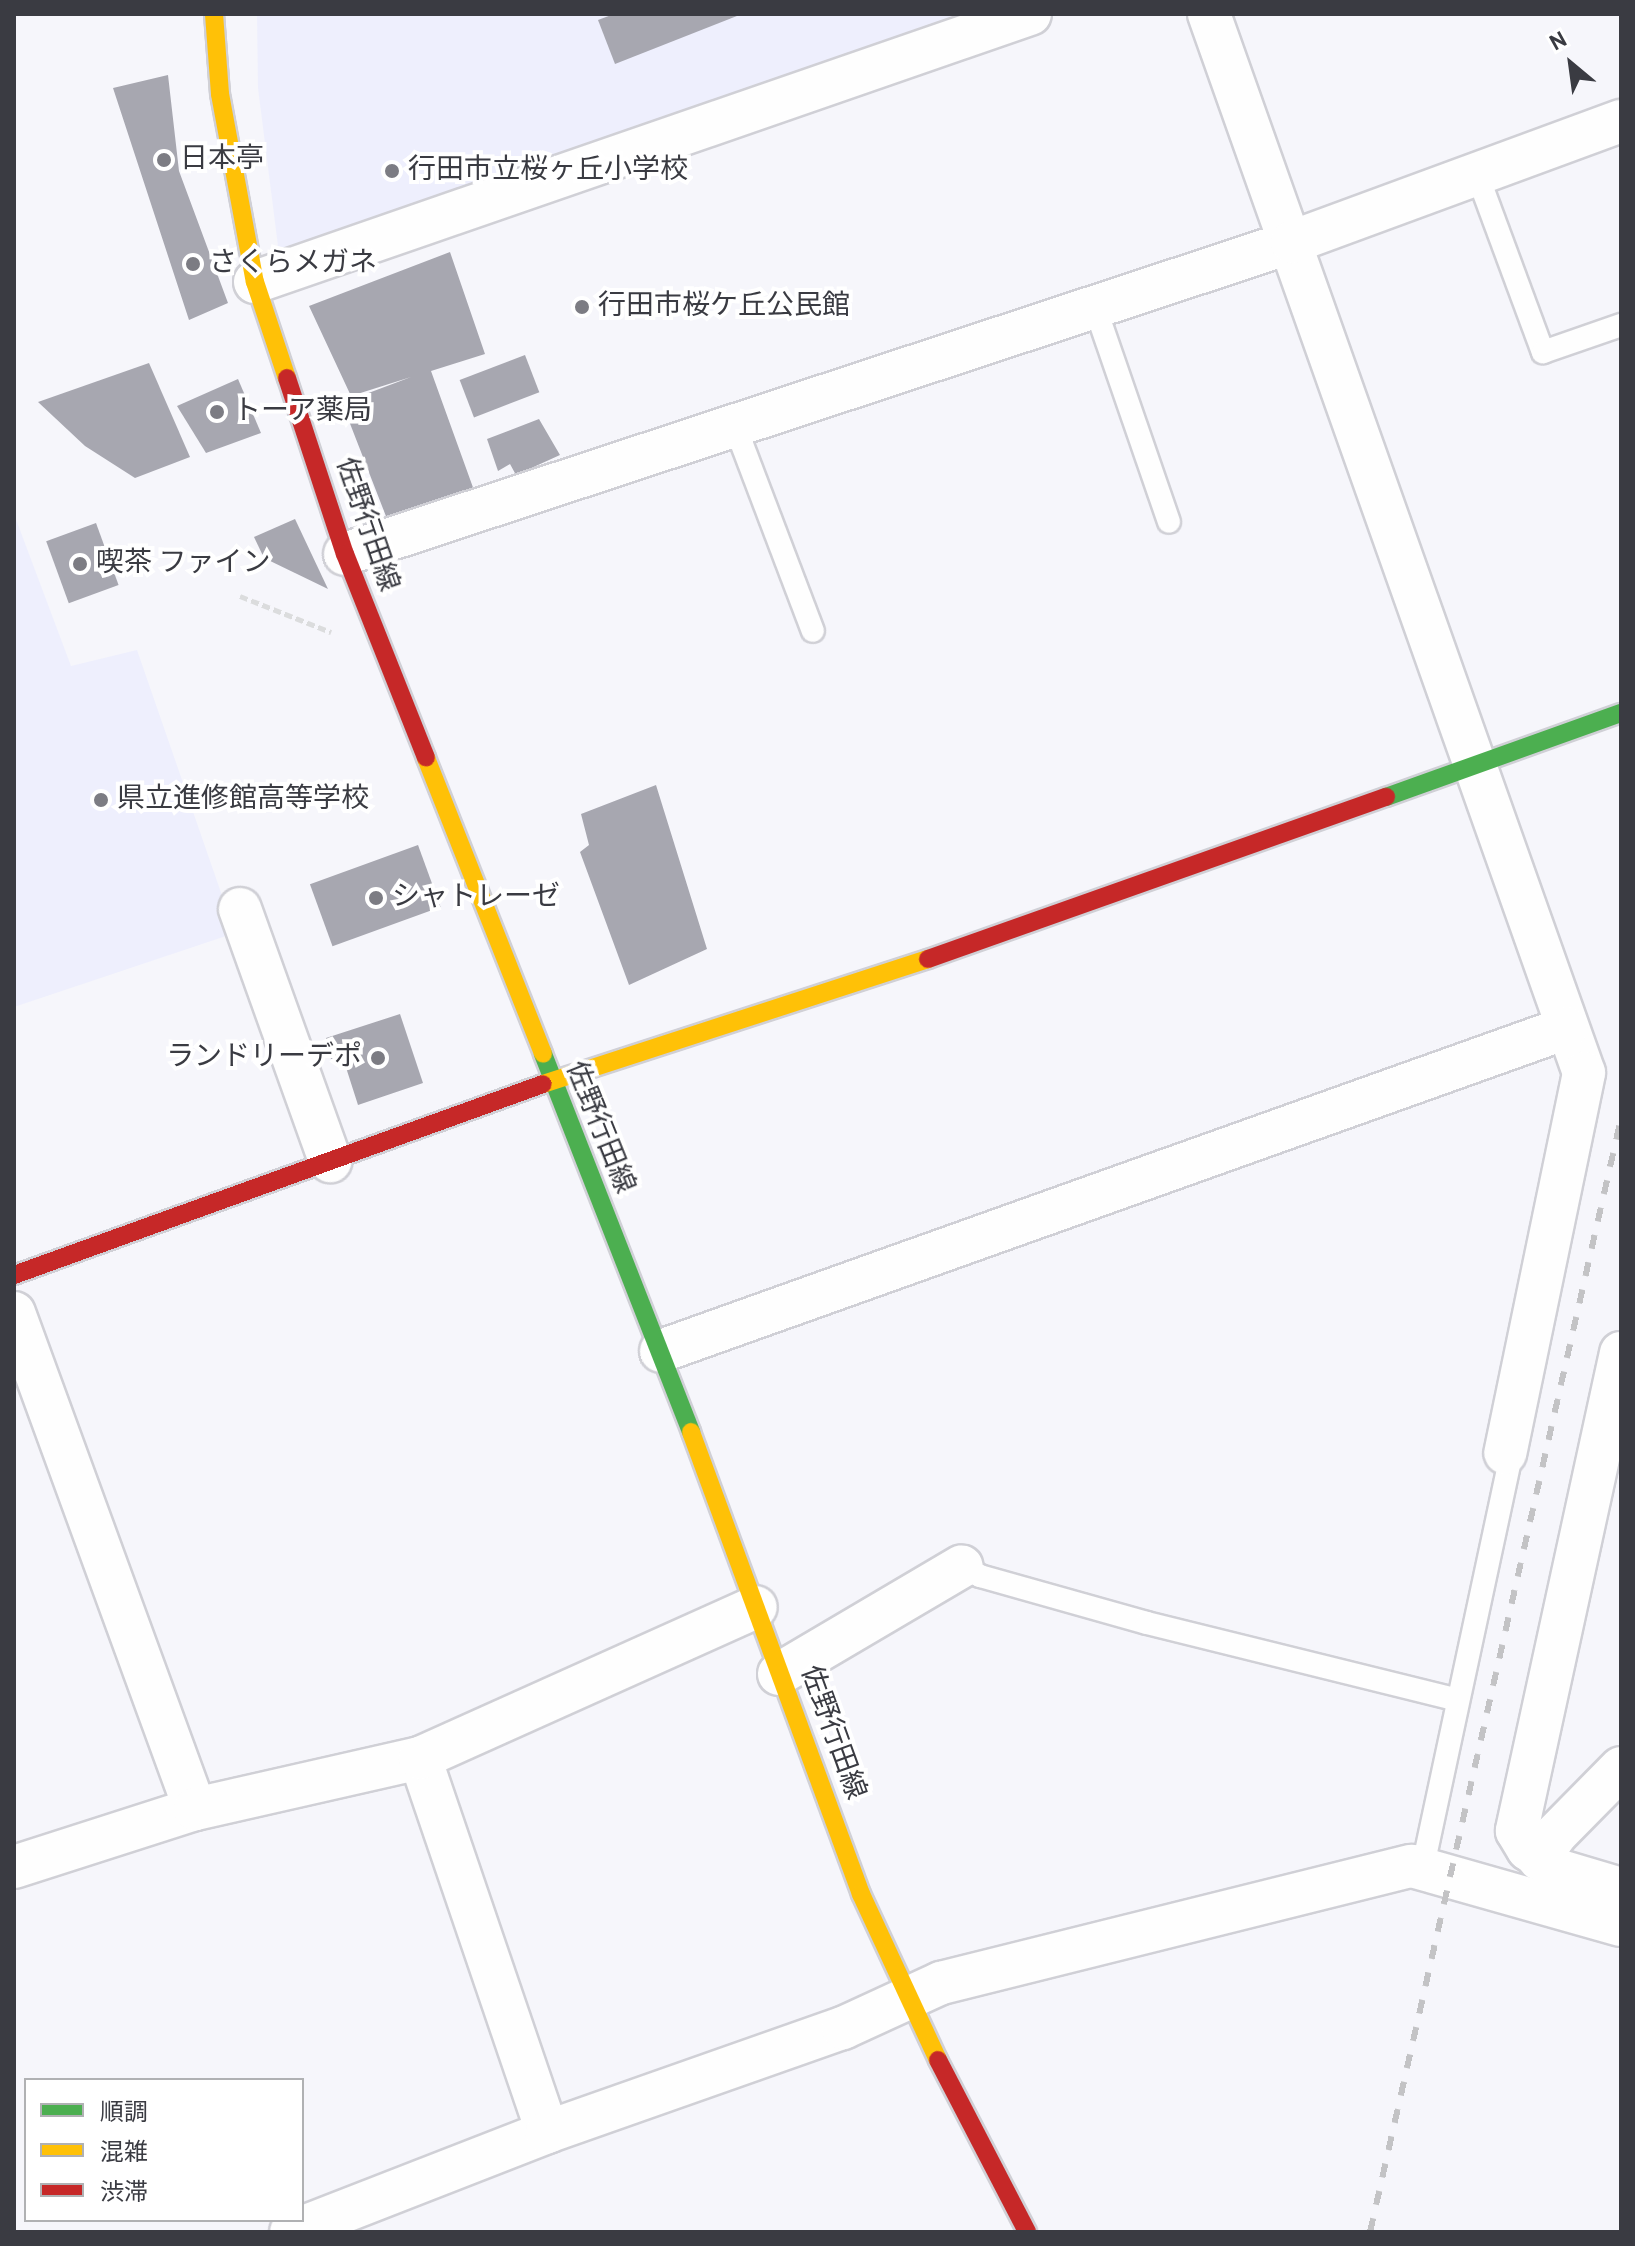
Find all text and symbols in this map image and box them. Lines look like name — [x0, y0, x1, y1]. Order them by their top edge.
north arrow — [1531, 24, 1611, 104]
text: N — [1546, 27, 1573, 58]
place label: 日本亭 — [180, 143, 264, 177]
marker: 日本亭 — [155, 151, 173, 169]
place label: 行田市立桜ヶ丘小学校 — [408, 154, 688, 188]
marker: 行田市立桜ヶ丘小学校 — [383, 162, 401, 180]
place label: さくらメガネ — [209, 247, 377, 281]
marker: さくらメガネ — [184, 255, 202, 273]
place label: 行田市桜ケ丘公民館 — [598, 290, 850, 324]
marker: 行田市桜ケ丘公民館 — [573, 298, 591, 316]
place label: トーア薬局 — [233, 395, 373, 429]
marker: トーア薬局 — [208, 403, 226, 421]
street label: 佐野行田線 — [327, 453, 405, 597]
place label: 喫茶 ファイン — [96, 547, 271, 581]
marker: 喫茶 ファイン — [71, 555, 89, 573]
place label: 県立進修館高等学校 — [117, 783, 369, 817]
marker: 県立進修館高等学校 — [92, 791, 110, 809]
place label: シャトレーゼ — [392, 881, 560, 915]
marker: シャトレーゼ — [367, 889, 385, 907]
place label: ランドリーデポ — [166, 1041, 362, 1075]
marker: ランドリーデポ — [369, 1049, 387, 1067]
street label: 佐野行田線 — [557, 1057, 641, 1199]
street label: 佐野行田線 — [792, 1661, 872, 1805]
legend — [24, 2078, 304, 2222]
text: 順調 — [100, 2099, 148, 2129]
text: 混雑 — [100, 2139, 148, 2169]
text: 渋滞 — [100, 2179, 148, 2209]

